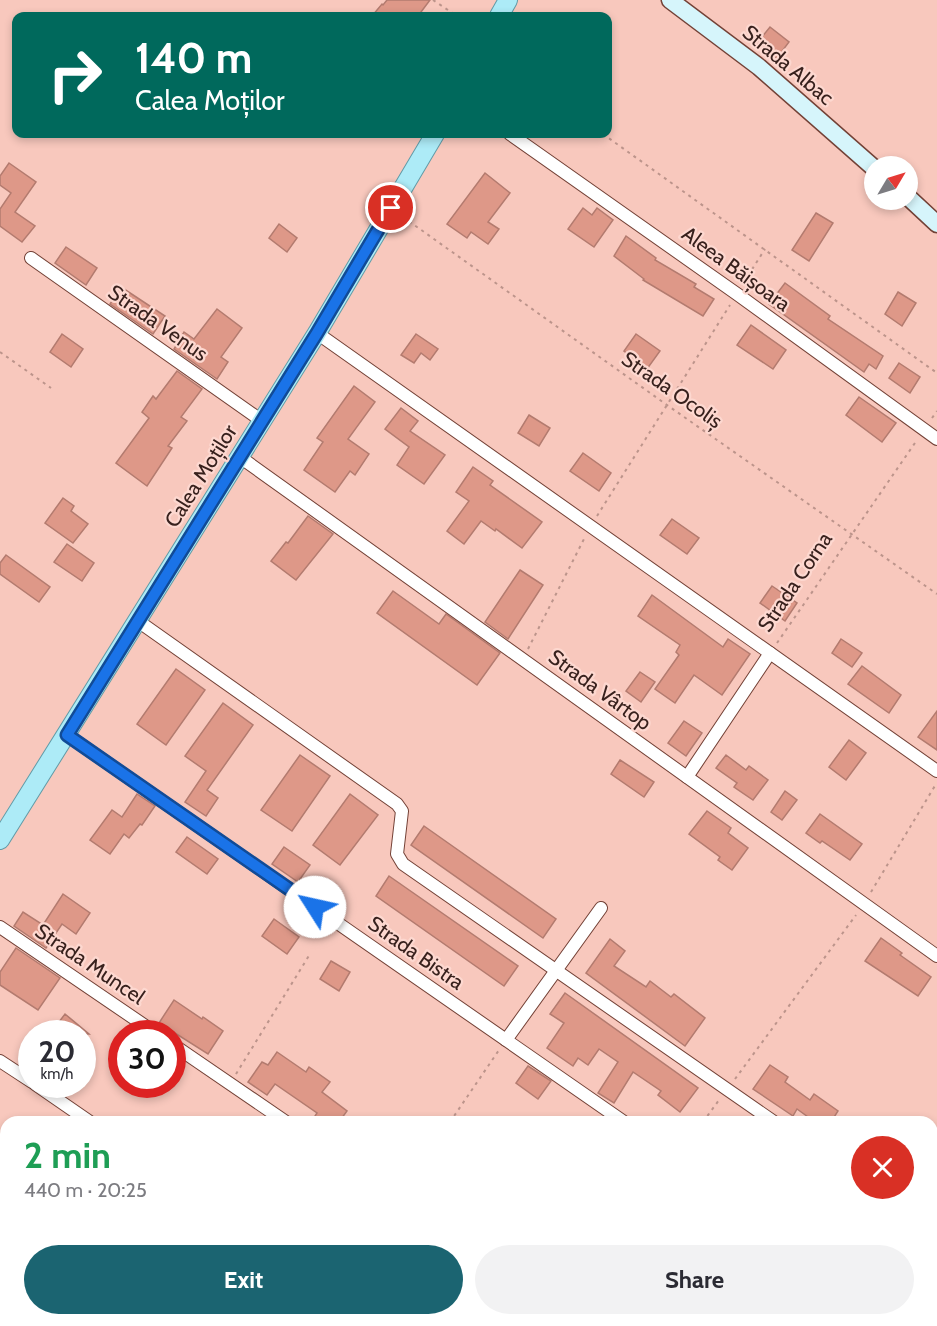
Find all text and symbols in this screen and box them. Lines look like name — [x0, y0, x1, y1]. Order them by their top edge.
street label: Strada Albac — [738, 19, 839, 110]
text: 140 m — [135, 32, 252, 84]
icon: right — [36, 36, 114, 114]
text: Calea Moților — [135, 84, 285, 117]
north arrow — [864, 156, 918, 210]
map controls — [864, 156, 918, 210]
pin — [365, 182, 416, 233]
icon: arrive — [374, 191, 407, 224]
street label: Aleea Băișoara — [676, 221, 795, 318]
street label: Strada Venus — [104, 279, 213, 366]
street label: Strada Ocoliș — [616, 346, 728, 435]
street label: Calea Moților — [159, 419, 244, 533]
street label: Strada Corna — [752, 527, 837, 636]
street label: Strada Vârtop — [544, 644, 657, 735]
position arrow — [283, 875, 347, 939]
street label: Strada Bistra — [364, 910, 469, 995]
street label: Strada Muncel — [31, 918, 150, 1009]
speed limit sign: 30 — [108, 1020, 186, 1098]
text: 20 — [38, 1033, 76, 1070]
text: km/h — [41, 1065, 73, 1083]
text: 2 min — [24, 1133, 111, 1177]
button: close — [851, 1136, 914, 1199]
text: 440 m · 20:25 — [24, 1178, 147, 1202]
button: Exit — [24, 1245, 463, 1314]
button: Share — [475, 1245, 914, 1314]

